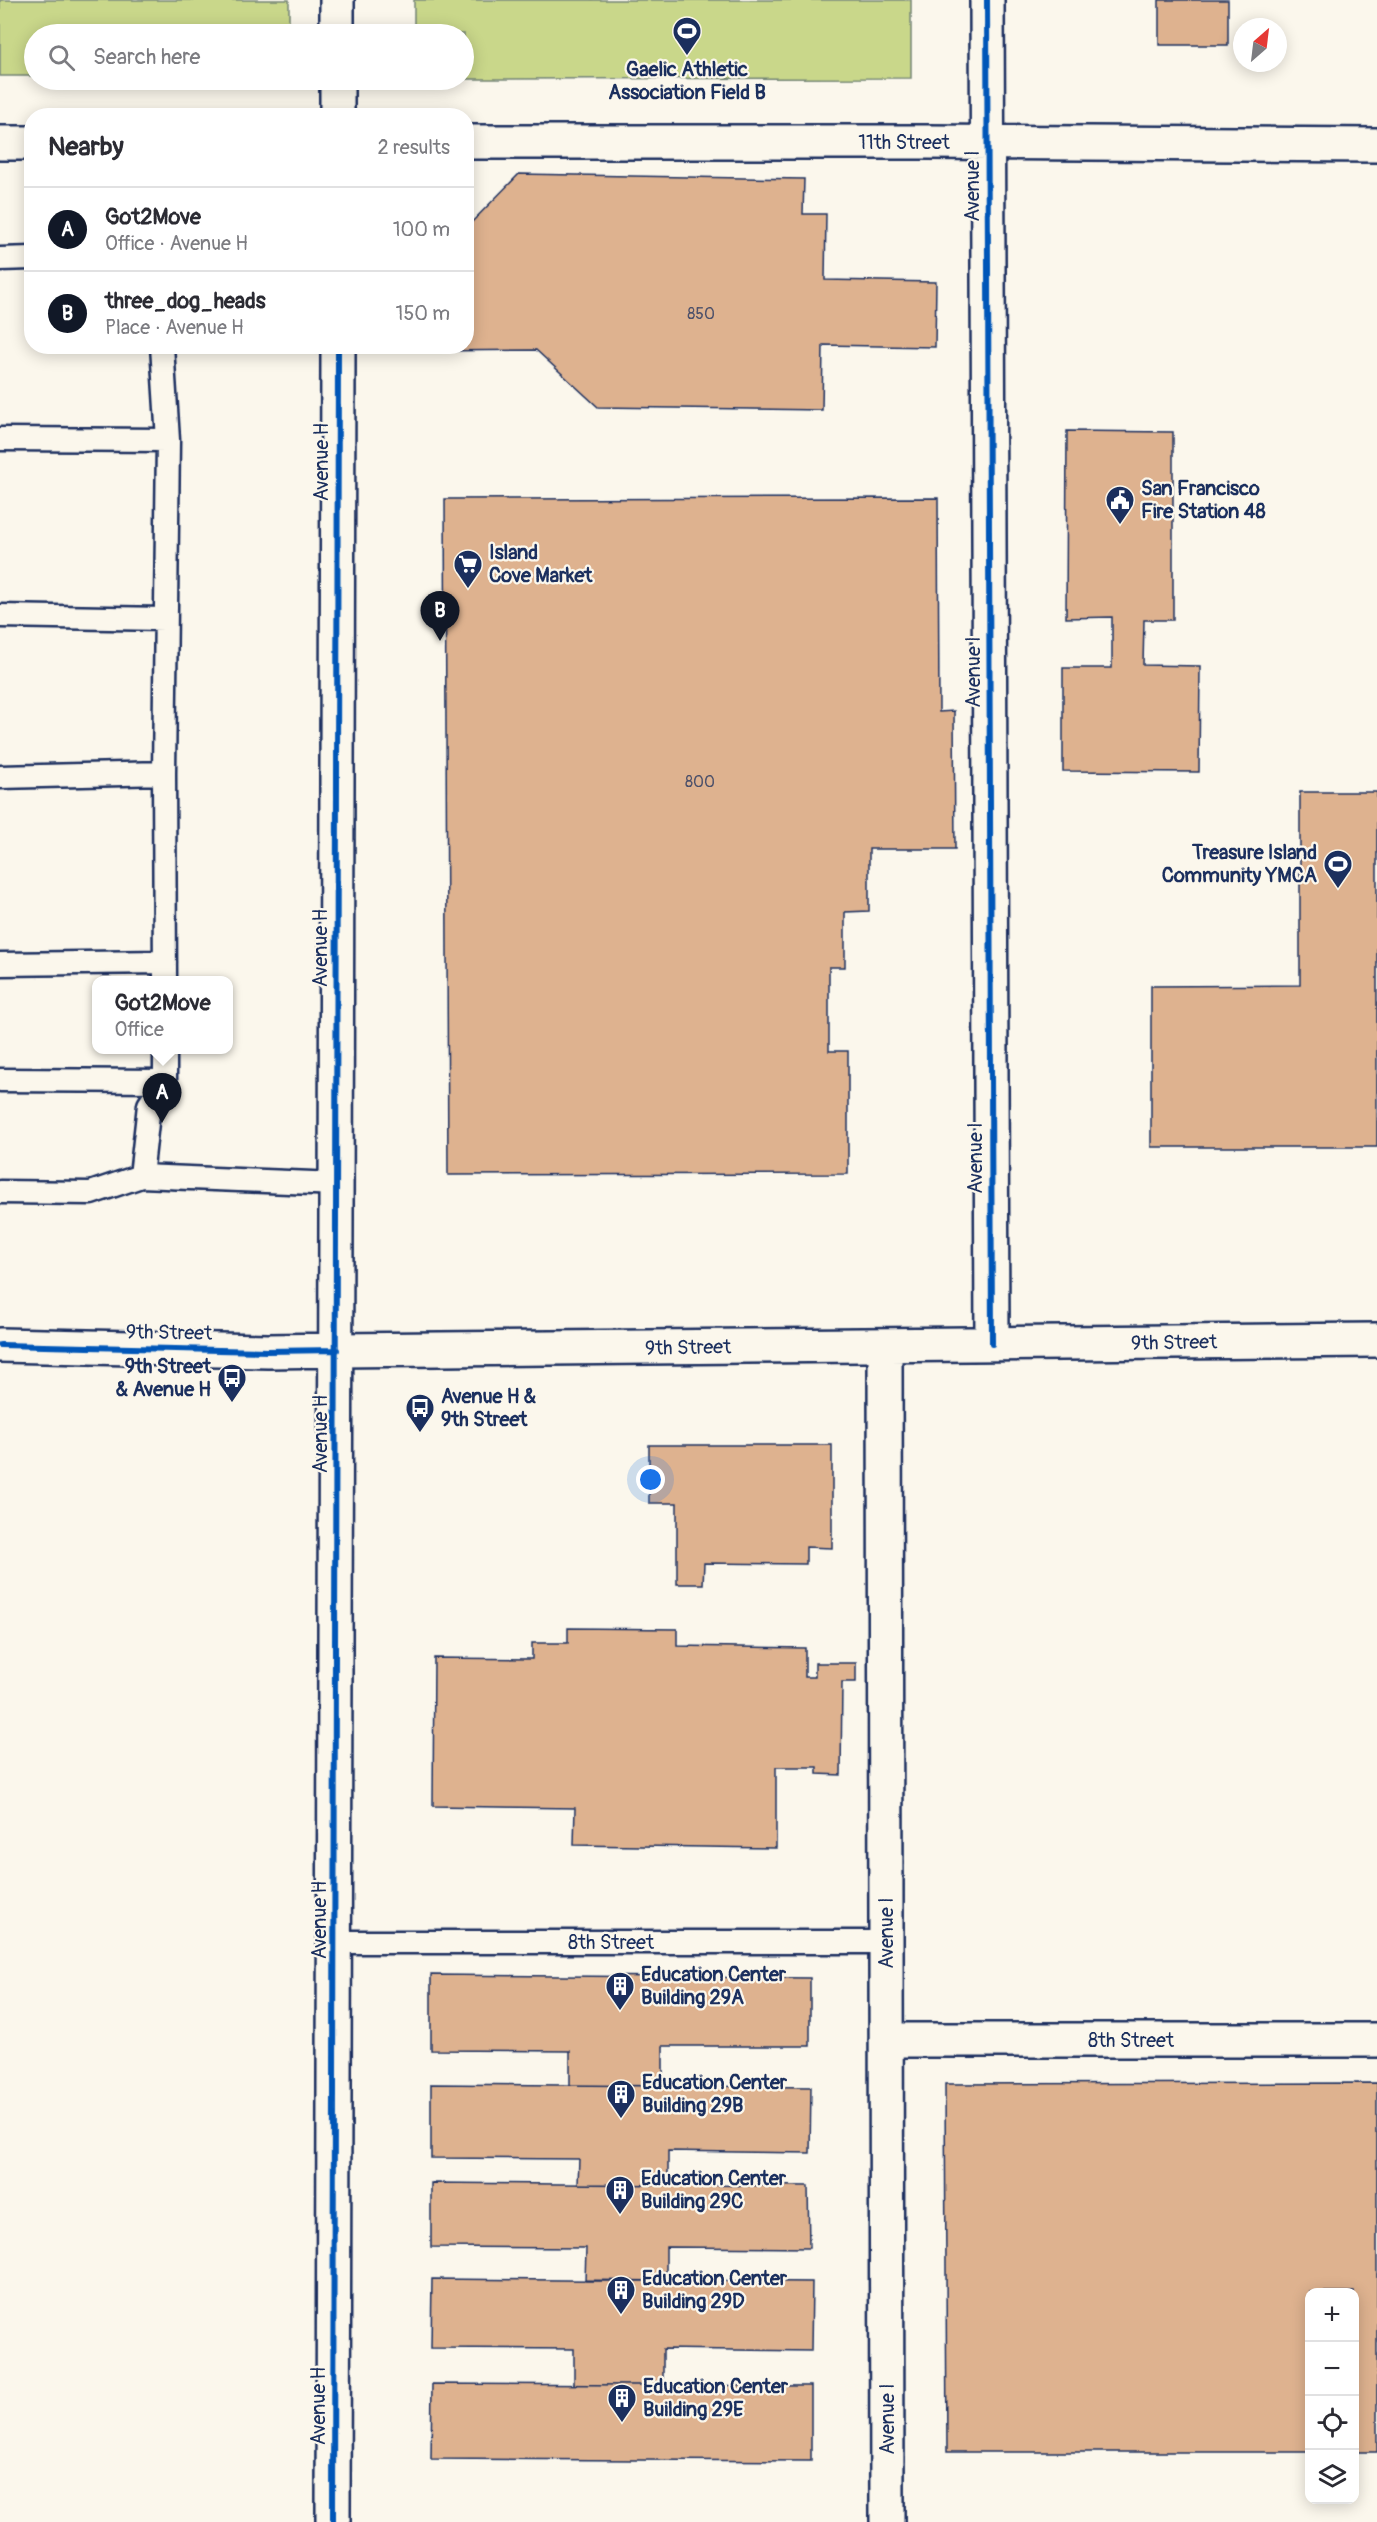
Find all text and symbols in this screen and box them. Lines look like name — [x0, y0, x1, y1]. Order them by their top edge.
sports icon: Gaelic Athletic Association Field B — [671, 15, 703, 57]
north arrow — [1233, 18, 1287, 72]
search box — [24, 24, 474, 90]
icon: search — [45, 41, 78, 74]
text: Search here — [93, 43, 200, 71]
place label: Gaelic Athletic Association Field B — [608, 57, 766, 105]
street label: 11th Street — [858, 130, 951, 155]
text: Nearby — [48, 131, 124, 163]
text: 2 results — [378, 135, 450, 160]
street label: Avenue I — [960, 150, 985, 222]
text: Got2Move — [105, 203, 201, 231]
text: A — [61, 217, 74, 242]
text: 100 m — [393, 217, 450, 242]
text: Office · Avenue H — [105, 231, 248, 256]
text: three_dog_heads — [105, 287, 266, 315]
text: B — [62, 301, 73, 326]
text: 150 m — [396, 301, 450, 326]
house number: 850 — [687, 304, 715, 324]
text: Place · Avenue H — [105, 315, 244, 340]
street label: Avenue H — [309, 423, 334, 501]
place label: San Francisco Fire Station 48 — [1141, 476, 1265, 524]
public building icon: San Francisco Fire Station 48 — [1104, 484, 1136, 526]
place label: Island Cove Market — [489, 540, 593, 588]
supermarket icon: Island Cove Market — [452, 548, 484, 590]
pin: B — [420, 592, 460, 641]
street label: Avenue I — [961, 636, 986, 708]
house number: 800 — [685, 772, 715, 792]
place label: Treasure Island Community YMCA — [1162, 840, 1317, 888]
sports icon: Treasure Island Community YMCA — [1322, 848, 1354, 890]
street label: Avenue H — [308, 909, 333, 987]
popup — [92, 976, 233, 1054]
text: Got2Move — [115, 989, 210, 1017]
text: Office — [115, 1017, 164, 1042]
pin: A — [142, 1074, 182, 1123]
street label: Avenue I — [963, 1122, 988, 1194]
street label: 9th Street — [126, 1319, 213, 1346]
street label: 9th Street — [1131, 1329, 1218, 1356]
street label: 9th Street — [645, 1334, 732, 1361]
place label: 9th Street & Avenue H — [116, 1354, 212, 1402]
bus stop icon: 9th Street & Avenue H — [216, 1362, 248, 1404]
place label: Avenue H & 9th Street — [441, 1384, 536, 1432]
bus stop icon: Avenue H & 9th Street — [404, 1392, 436, 1434]
street label: Avenue H — [308, 1395, 333, 1473]
your location — [636, 1465, 665, 1494]
street label: Avenue H — [307, 1881, 332, 1959]
street label: Avenue I — [874, 1897, 899, 1969]
street label: 8th Street — [568, 1930, 655, 1955]
place label: Education Center Building 29A — [641, 1962, 787, 2010]
building icon: Education Center Building 29A — [604, 1970, 636, 2012]
street label: 8th Street — [1088, 2028, 1175, 2053]
place label: Education Center Building 29B — [642, 2070, 788, 2118]
building icon: Education Center Building 29B — [605, 2078, 637, 2120]
place label: Education Center Building 29C — [641, 2166, 787, 2214]
building icon: Education Center Building 29C — [604, 2174, 636, 2216]
place label: Education Center Building 29D — [642, 2266, 788, 2314]
building icon: Education Center Building 29D — [605, 2274, 637, 2316]
map controls — [1305, 2288, 1359, 2504]
button: + — [1305, 2288, 1359, 2342]
button: − — [1305, 2342, 1359, 2396]
street label: Avenue H — [306, 2367, 331, 2445]
place label: Education Center Building 29E — [643, 2374, 789, 2422]
building icon: Education Center Building 29E — [606, 2382, 638, 2424]
street label: Avenue I — [875, 2383, 900, 2455]
button: locate — [1305, 2396, 1359, 2450]
button: layers — [1305, 2450, 1359, 2504]

